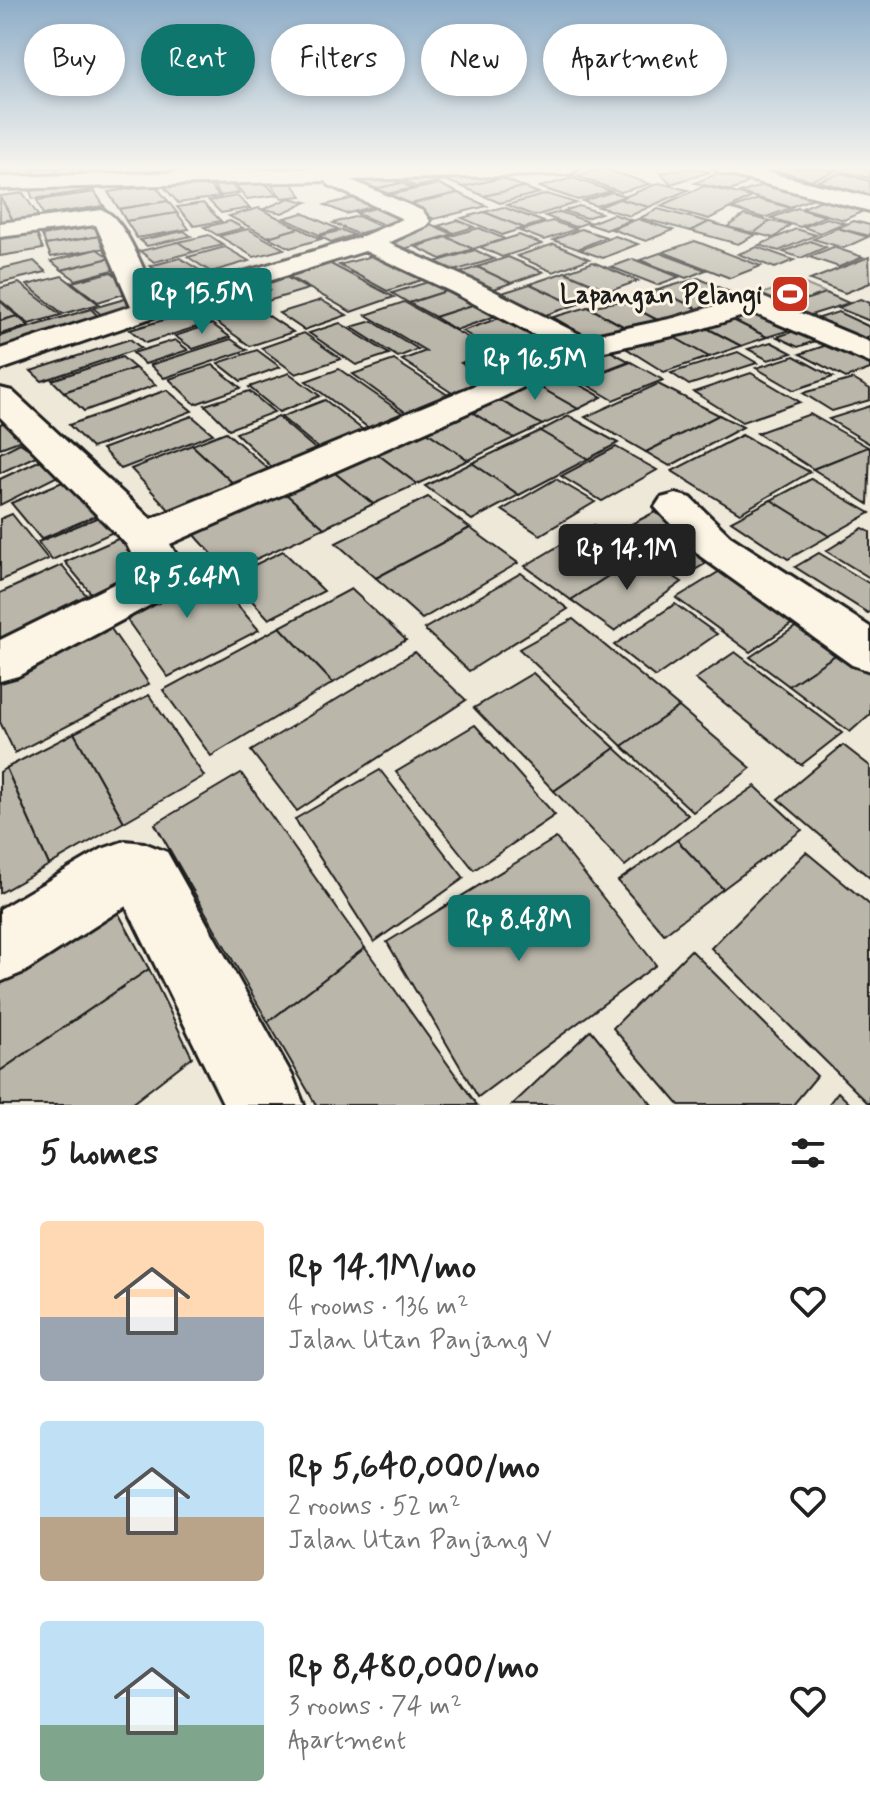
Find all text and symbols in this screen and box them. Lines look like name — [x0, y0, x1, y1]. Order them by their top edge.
chip: Buy — [24, 24, 125, 96]
chip: Rent — [141, 24, 255, 96]
chip: Filters — [271, 24, 405, 96]
chip: New — [421, 24, 527, 96]
chip: Apartment — [543, 24, 727, 96]
pin: Rp 15.5M — [119, 268, 285, 336]
sports icon: Lapangan Pelangi — [769, 273, 811, 315]
text: Rp 15.5M — [151, 277, 253, 311]
place label: Lapangan Pelangi — [560, 279, 762, 316]
pin: Rp 16.5M — [452, 334, 618, 402]
text: Rp 16.5M — [483, 343, 587, 377]
pin: Rp 14.1M — [544, 524, 710, 592]
text: Rp 14.1M — [577, 533, 677, 567]
pin: Rp 5.64M — [104, 552, 270, 620]
text: Rp 5.64M — [134, 561, 240, 595]
pin: Rp 8.48M — [436, 895, 602, 963]
text: Rp 8.48M — [466, 904, 572, 938]
text: 5 homes — [40, 1131, 158, 1176]
icon: filters — [786, 1131, 830, 1175]
text: Rp 14.1M/mo — [288, 1245, 476, 1290]
icon: home — [104, 1253, 200, 1349]
icon: heart — [786, 1279, 830, 1323]
text: 4 rooms · 136 m² — [288, 1290, 468, 1324]
text: Jalan Utan Panjang V — [288, 1324, 552, 1358]
text: Rp 5,640,000/mo — [288, 1445, 540, 1490]
icon: home — [104, 1453, 200, 1549]
icon: heart — [786, 1479, 830, 1523]
text: 2 rooms · 52 m² — [288, 1490, 460, 1524]
text: Jalan Utan Panjang V — [288, 1524, 552, 1558]
text: Rp 8,480,000/mo — [288, 1645, 539, 1690]
icon: home — [104, 1653, 200, 1749]
icon: heart — [786, 1679, 830, 1723]
text: 3 rooms · 74 m² — [288, 1690, 462, 1724]
text: Apartment — [288, 1724, 406, 1758]

